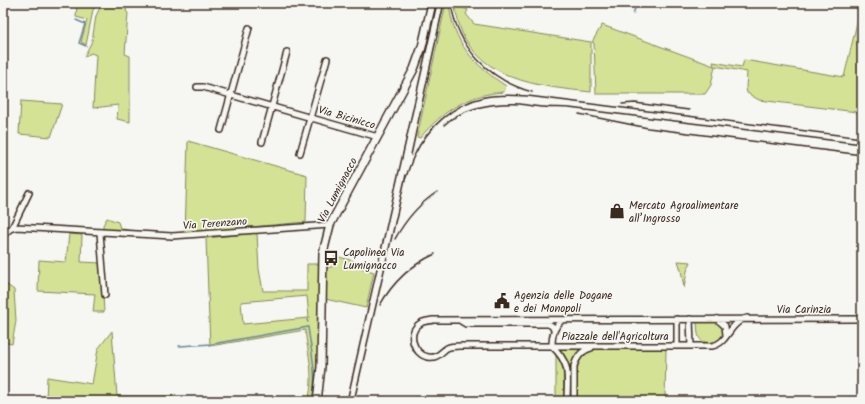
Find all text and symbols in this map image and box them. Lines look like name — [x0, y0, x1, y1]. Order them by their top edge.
street label: Via Bicinicco — [316, 101, 377, 135]
street label: Via Lumignacco — [313, 155, 363, 226]
place label: Mercato Agroalimentare all’Ingrosso — [629, 197, 739, 228]
shop icon: Mercato Agroalimentare all’Ingrosso — [608, 202, 626, 220]
street label: Via Terenzano — [182, 213, 248, 235]
place label: Capolinea Via Lumignacco — [343, 244, 404, 275]
bus stop icon: Capolinea Via Lumignacco — [322, 249, 340, 267]
place label: Agenzia delle Dogane e dei Monopoli — [514, 287, 612, 318]
public building icon: Agenzia delle Dogane e dei Monopoli — [493, 292, 511, 310]
street label: Via Carinzia — [777, 301, 831, 319]
street label: Piazzale dell'Agricoltura — [561, 328, 669, 346]

